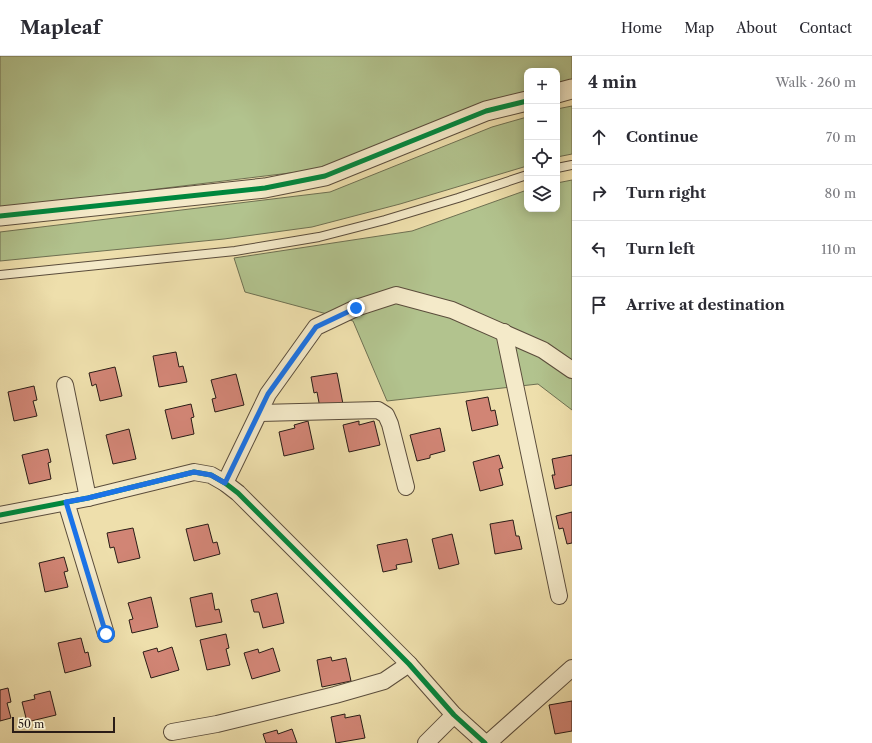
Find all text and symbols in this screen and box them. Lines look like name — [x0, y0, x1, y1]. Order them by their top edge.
text: Mapleaf — [20, 16, 101, 39]
text: Home — [621, 19, 662, 37]
text: Map — [684, 19, 714, 37]
text: About — [736, 19, 777, 37]
text: Contact — [799, 19, 852, 37]
map controls — [524, 68, 560, 212]
button: + — [524, 68, 560, 104]
text: 4 min — [588, 72, 637, 92]
text: Walk · 260 m — [775, 74, 856, 90]
button: − — [524, 104, 560, 140]
icon: ahead — [588, 126, 610, 148]
text: Continue — [626, 127, 698, 146]
text: 70 m — [826, 129, 856, 145]
button: locate — [524, 140, 560, 176]
button: layers — [524, 176, 560, 212]
icon: right — [588, 182, 610, 204]
text: Turn right — [626, 183, 706, 202]
text: 80 m — [824, 185, 856, 201]
icon: left — [588, 238, 610, 260]
text: Turn left — [626, 239, 695, 258]
text: 110 m — [821, 241, 856, 257]
icon: arrive — [588, 294, 610, 316]
text: Arrive at destination — [626, 295, 785, 314]
route end — [347, 299, 365, 317]
route start — [97, 625, 115, 643]
scale bar — [12, 715, 115, 734]
text: 50 m — [18, 717, 44, 731]

